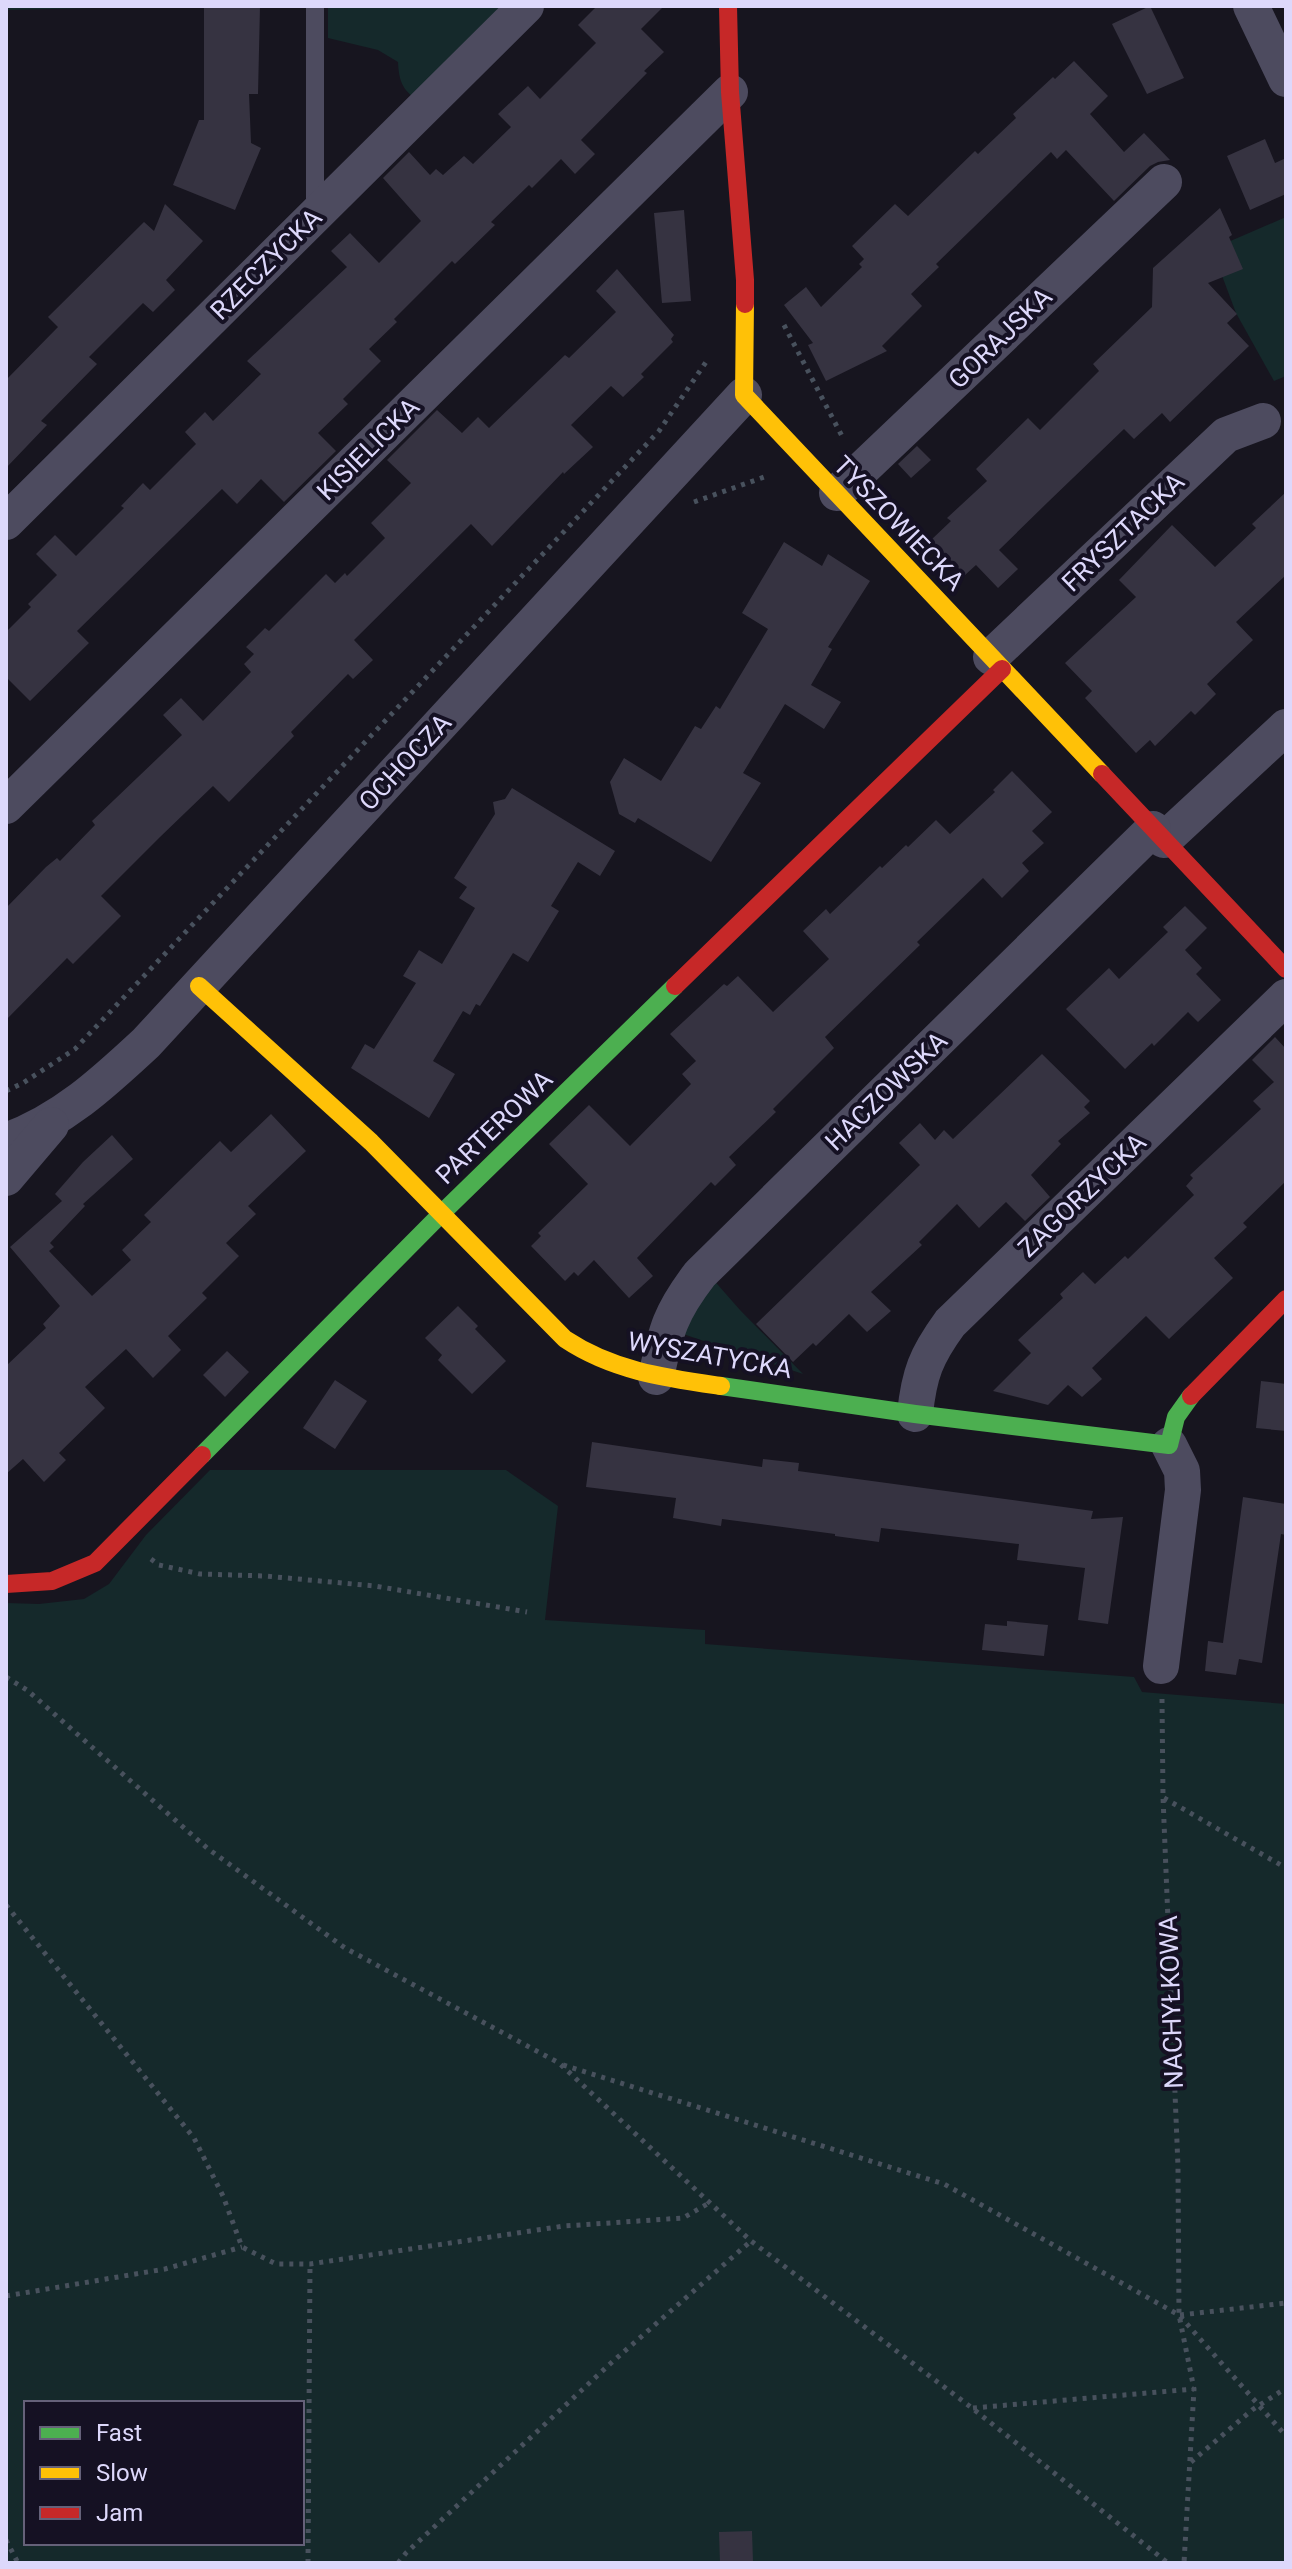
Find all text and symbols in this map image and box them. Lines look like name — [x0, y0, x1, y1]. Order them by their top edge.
street label: RZECZYCKA — [204, 202, 328, 326]
street label: GORAJSKA — [942, 281, 1058, 395]
street label: KISIELICKA — [311, 392, 425, 506]
street label: TYSZOWIECKA — [827, 450, 971, 596]
street label: FRYSZTACKA — [1056, 466, 1190, 598]
street label: OCHOCZA — [353, 708, 457, 816]
street label: HACZOWSKA — [819, 1026, 953, 1156]
street label: PARTEROWA — [430, 1064, 559, 1190]
street label: ZAGORZYCKA — [1012, 1127, 1152, 1263]
street label: WYSZATYCKA — [626, 1326, 794, 1384]
street label: NACHYŁKOWA — [1153, 1915, 1189, 2089]
legend — [24, 2401, 304, 2545]
text: Fast — [96, 2419, 142, 2447]
text: Slow — [96, 2459, 148, 2487]
text: Jam — [96, 2499, 143, 2527]

